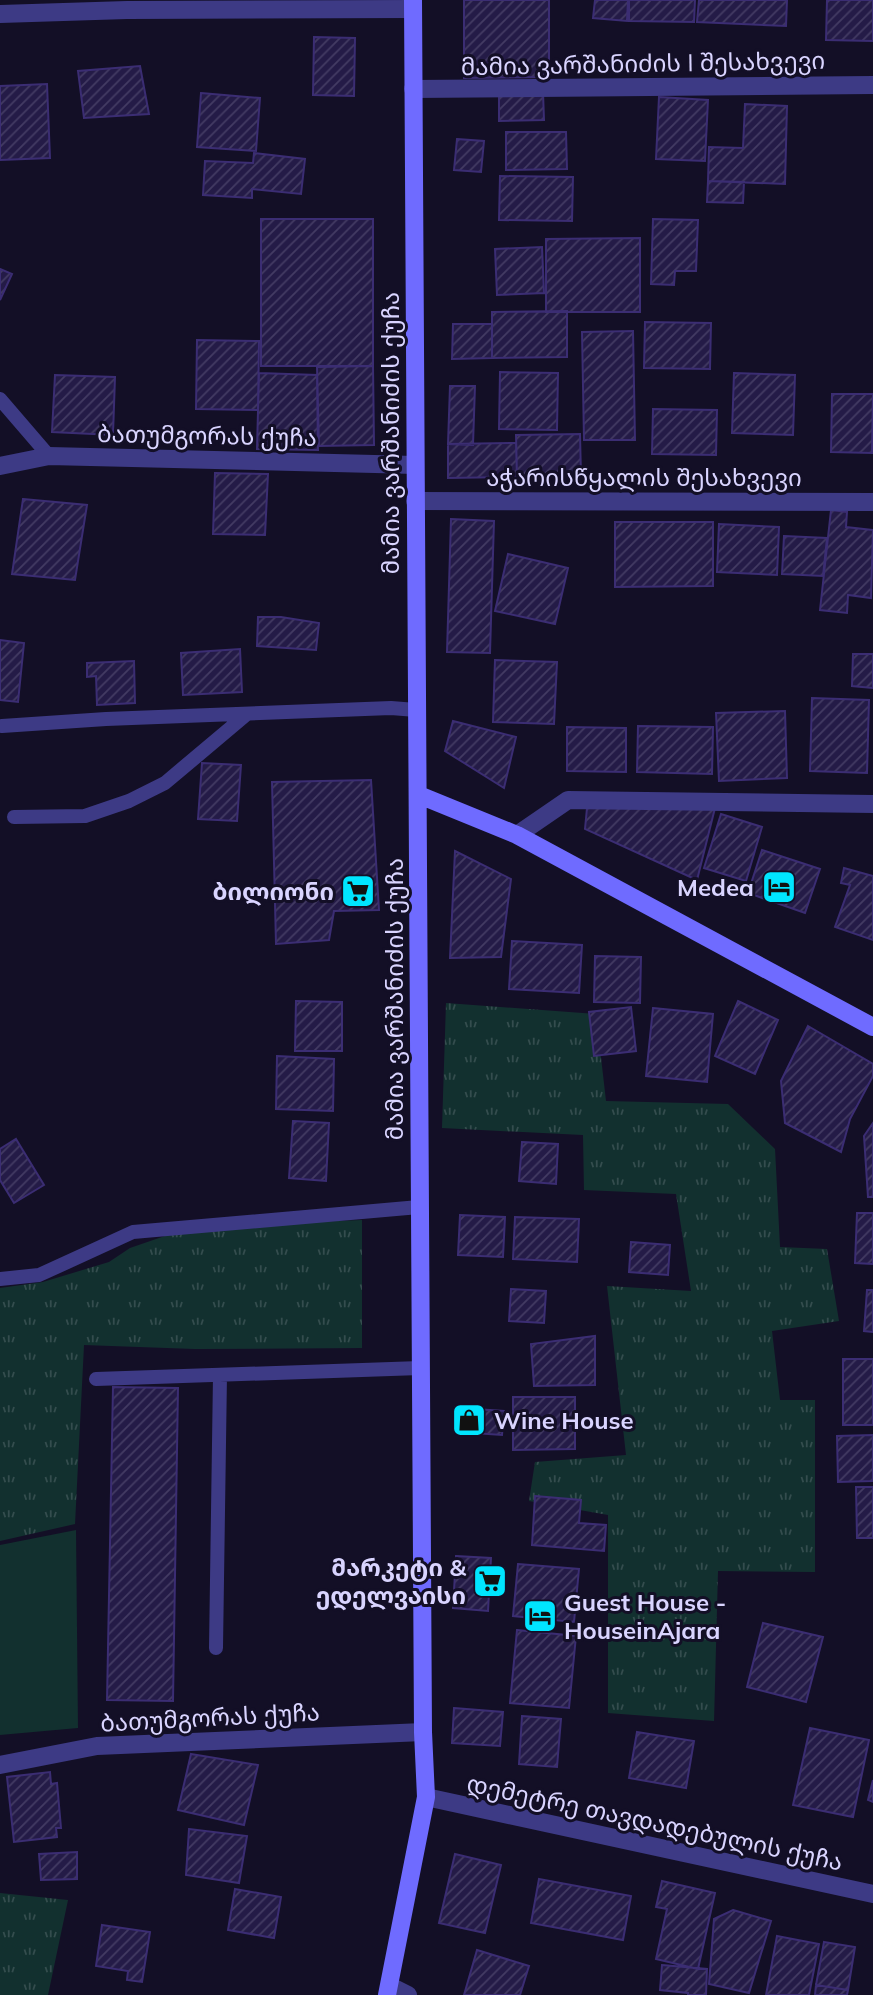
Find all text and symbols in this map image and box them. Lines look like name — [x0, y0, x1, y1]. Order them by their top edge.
street label: მამია ვარშანიძის I შესახვევი — [461, 45, 825, 81]
street label: მამია ვარშანიძის ქუჩა — [375, 292, 405, 574]
street label: ბათუმგორას ქუჩა — [97, 418, 317, 452]
street label: აჭარისწყალის შესახვევი — [486, 462, 802, 492]
street label: მამია ვარშანიძის ქუჩა — [379, 858, 409, 1140]
hotel icon: Medea — [760, 868, 798, 906]
supermarket icon: ბილიონი — [339, 872, 377, 910]
place label: Medea — [677, 872, 754, 902]
place label: ბილიონი — [212, 876, 334, 906]
shop icon: Wine House — [450, 1401, 488, 1439]
place label: Wine House — [494, 1405, 634, 1435]
place label: მარკეტი & ედელვაისი — [316, 1552, 466, 1611]
supermarket icon: მარკეტი & ედელვაისი — [471, 1562, 509, 1600]
place label: Guest House - HouseinAjara — [564, 1587, 726, 1645]
hotel icon: Guest House - HouseinAjara — [521, 1597, 559, 1635]
street label: ბათუმგორას ქუჩა — [100, 1696, 320, 1738]
street label: დემეტრე თავდადებულის ქუჩა — [464, 1767, 846, 1877]

